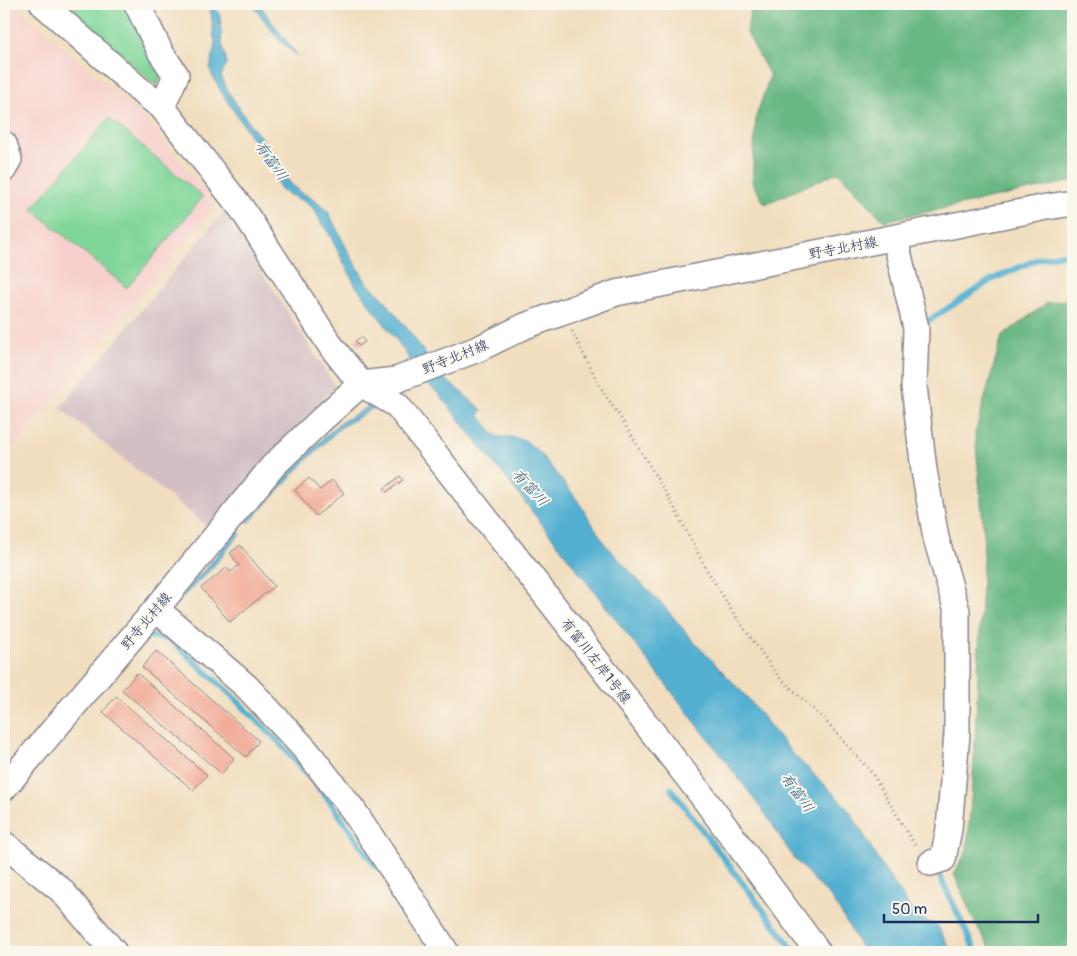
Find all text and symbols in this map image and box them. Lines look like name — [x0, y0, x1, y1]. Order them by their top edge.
water label: 有富川 — [250, 137, 292, 185]
street label: 野寺北村線 — [807, 233, 879, 263]
street label: 野寺北村線 — [419, 336, 491, 378]
water label: 有富川 — [508, 465, 552, 511]
street label: 野寺北村線 — [117, 589, 175, 653]
street label: 有富川左岸1号線 — [557, 615, 635, 707]
water label: 有富川 — [776, 769, 818, 817]
scale bar — [884, 891, 1038, 923]
text: 50 m — [892, 900, 927, 919]

